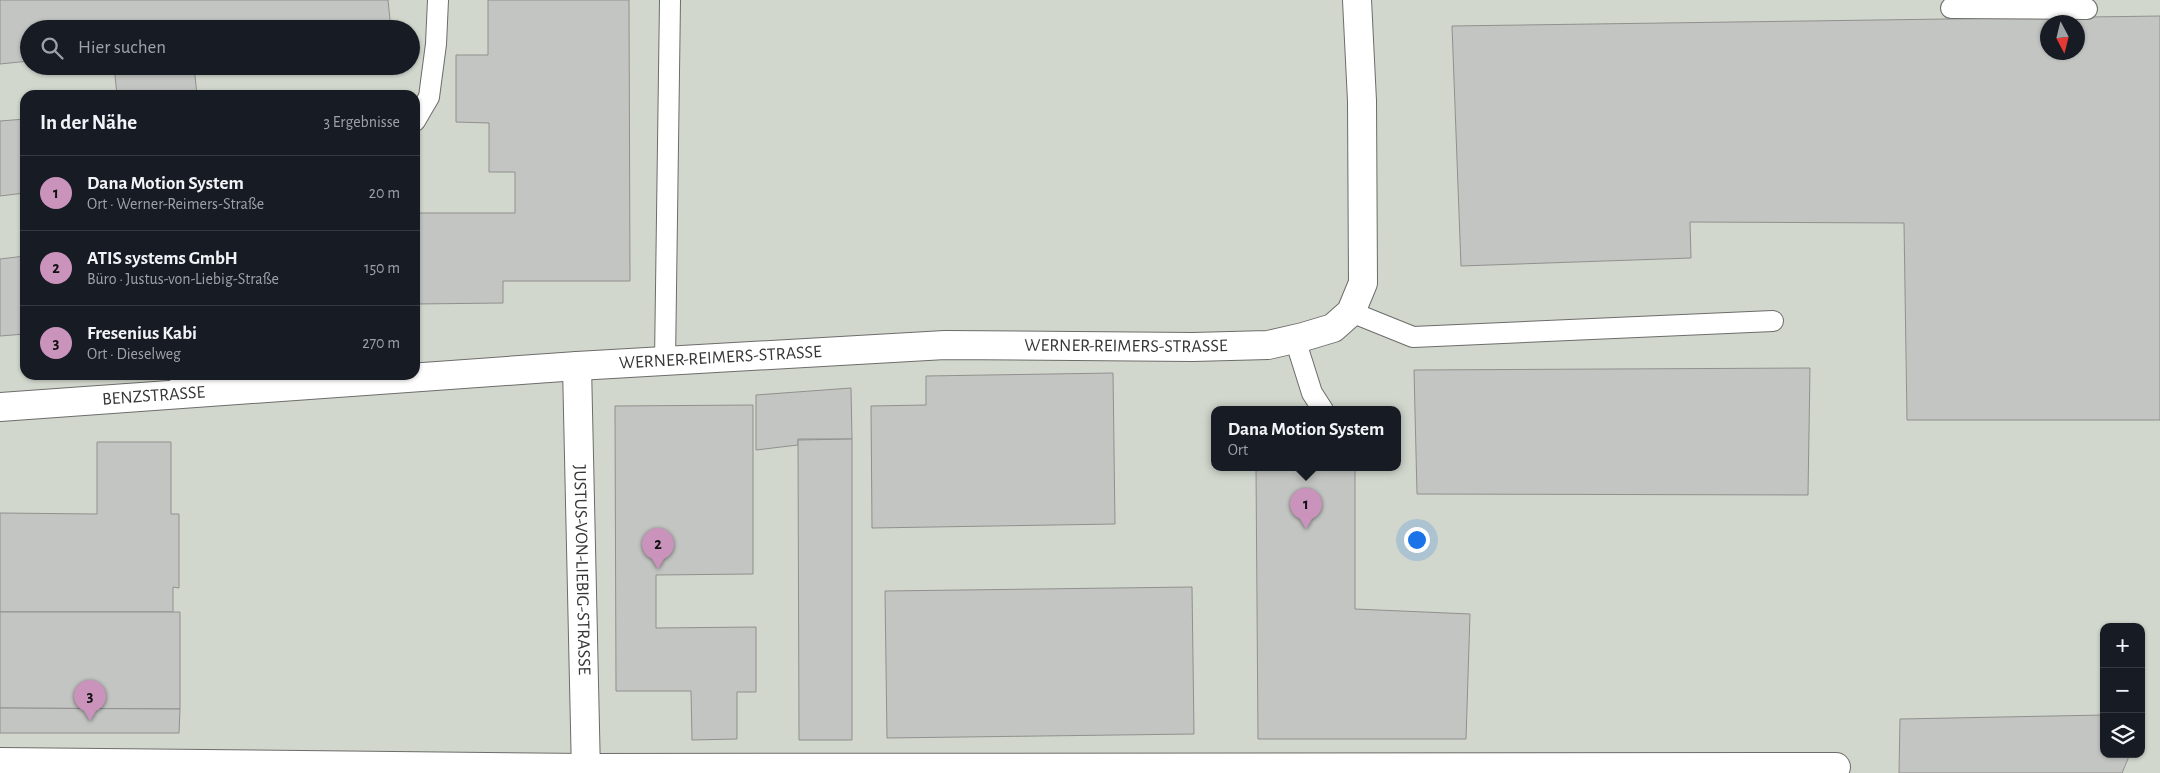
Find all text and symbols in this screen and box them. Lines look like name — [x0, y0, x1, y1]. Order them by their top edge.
north arrow — [2040, 15, 2085, 60]
search box — [20, 20, 420, 75]
icon: search — [38, 34, 66, 62]
text: Hier suchen — [78, 38, 166, 57]
text: In der Nähe — [40, 112, 137, 133]
text: 3 Ergebnisse — [323, 114, 400, 130]
text: Dana Motion System — [87, 174, 244, 193]
text: 1 — [53, 185, 59, 201]
text: 20 m — [369, 185, 400, 201]
text: Ort · Werner-Reimers-Straße — [87, 196, 264, 212]
text: ATIS systems GmbH — [87, 249, 238, 268]
text: 2 — [52, 260, 60, 276]
text: 150 m — [364, 260, 400, 276]
text: Büro · Justus-von-Liebig-Straße — [87, 271, 279, 287]
text: Fresenius Kabi — [87, 324, 197, 343]
text: 3 — [53, 335, 59, 351]
text: 270 m — [362, 335, 400, 351]
street label: WERNER-REIMERS-STRASSE — [1024, 337, 1228, 356]
street label: WERNER-REIMERS-STRASSE — [618, 343, 823, 373]
text: Ort · Dieselweg — [87, 346, 181, 362]
street label: BENZSTRASSE — [101, 383, 206, 409]
popup — [1211, 406, 1401, 471]
text: Dana Motion System — [1228, 420, 1384, 439]
text: Ort — [1228, 442, 1248, 458]
street label: JUSTUS-VON-LIEBIG-STRASSE — [570, 464, 593, 676]
pin: 1 — [1290, 488, 1322, 529]
your location — [1404, 527, 1430, 553]
pin: 2 — [642, 528, 674, 569]
map controls — [2100, 623, 2145, 758]
button: + — [2100, 623, 2145, 668]
button: − — [2100, 668, 2145, 713]
pin: 3 — [74, 680, 106, 721]
button: layers — [2100, 713, 2145, 758]

